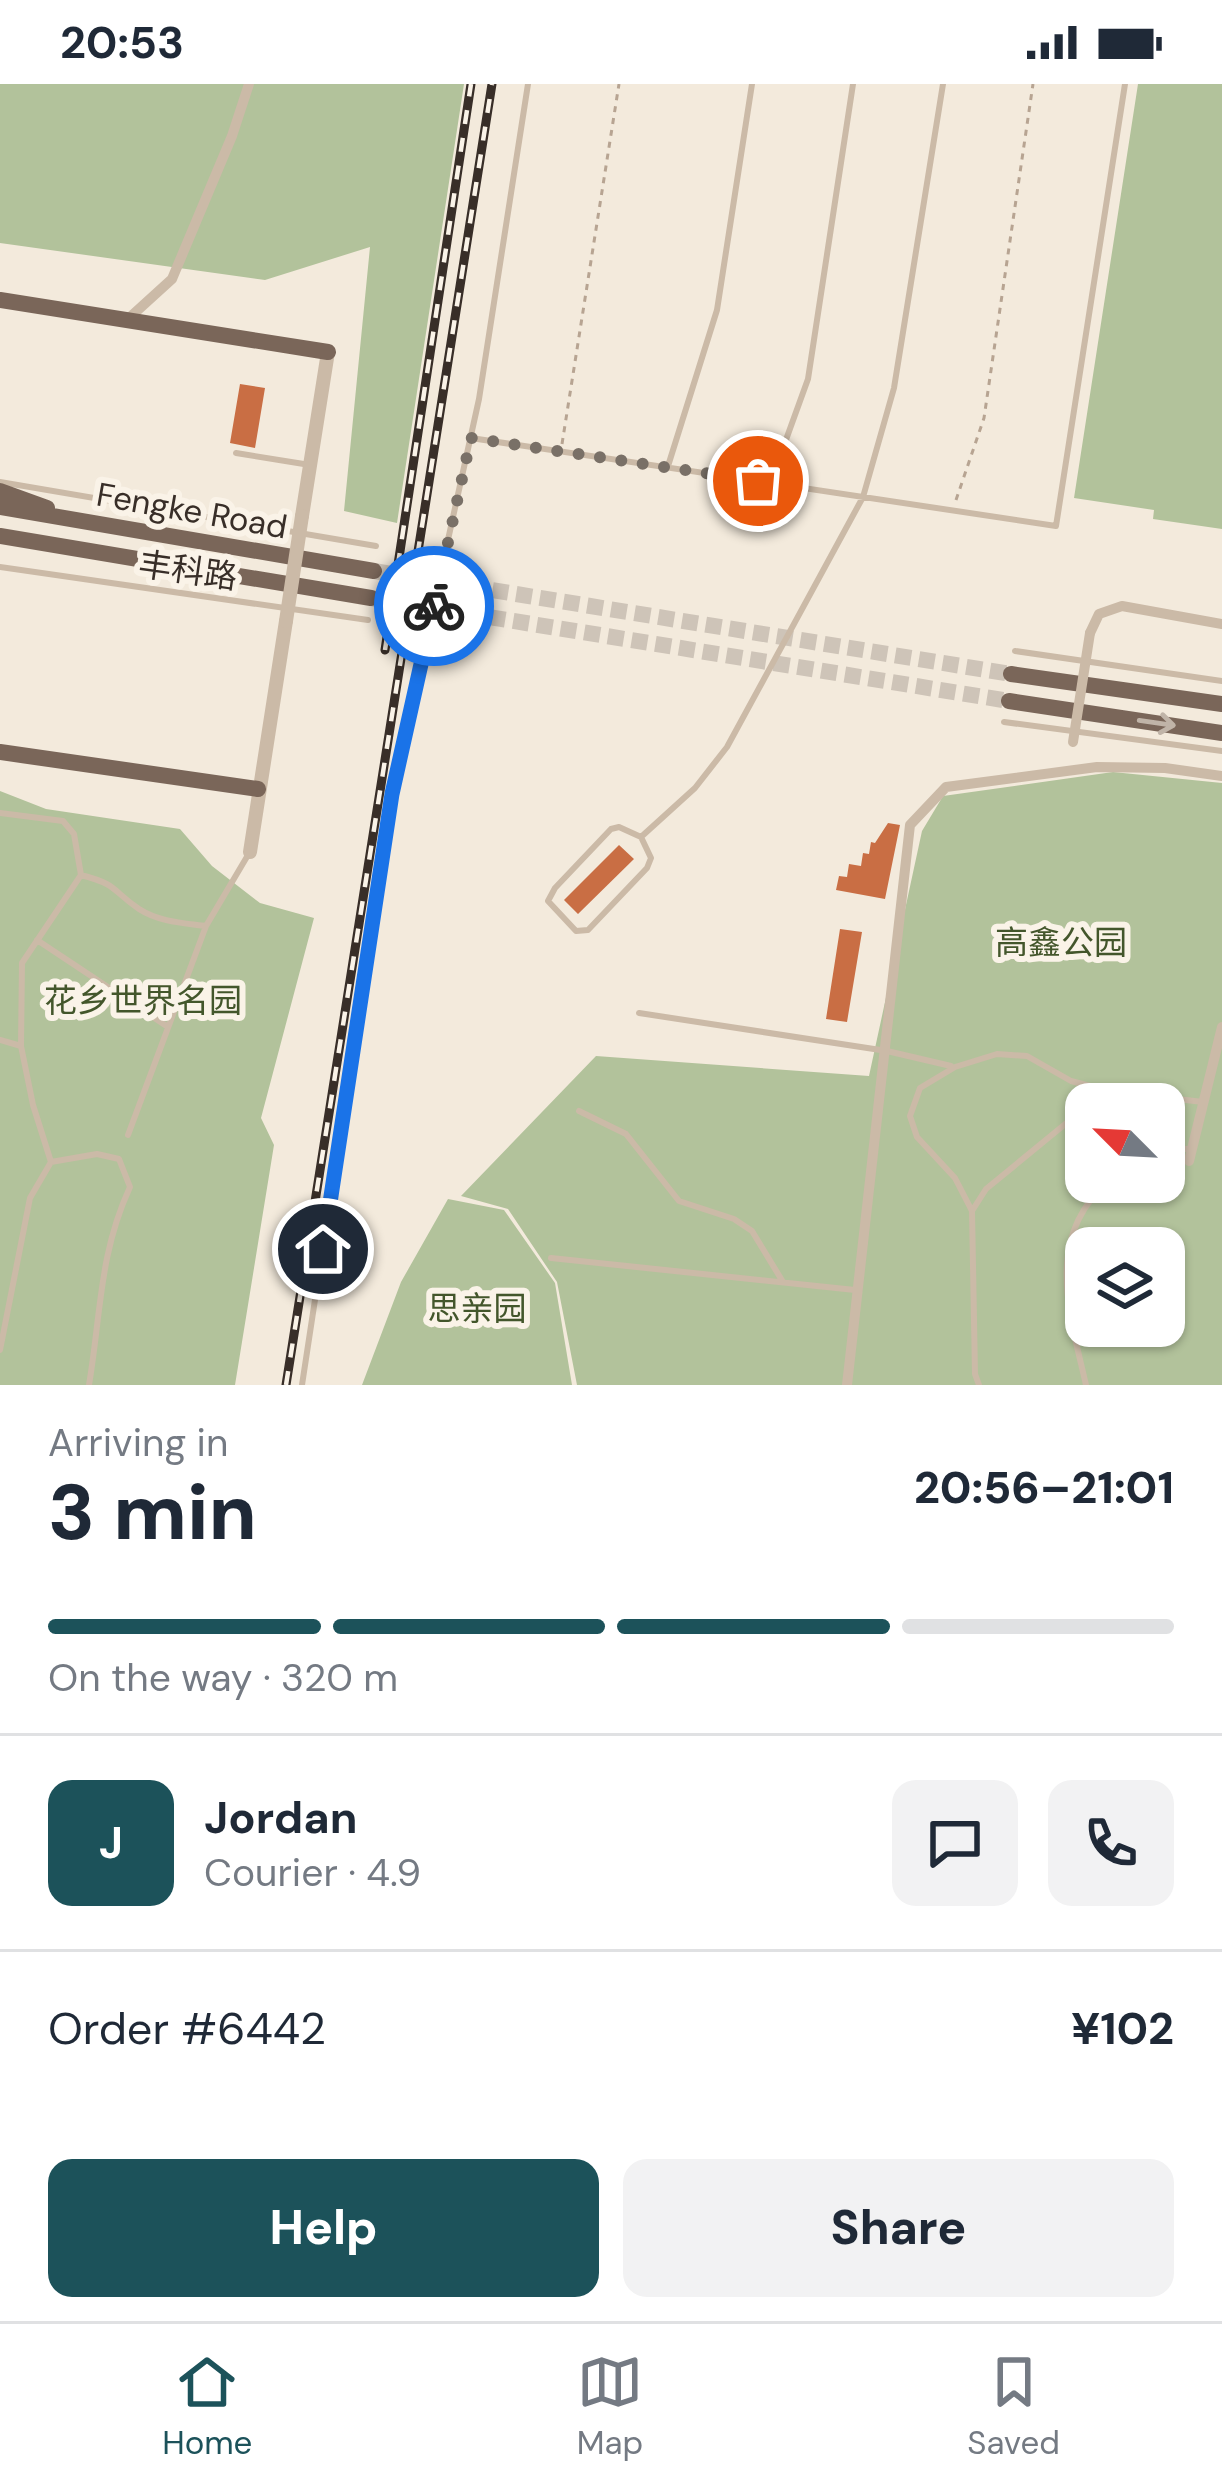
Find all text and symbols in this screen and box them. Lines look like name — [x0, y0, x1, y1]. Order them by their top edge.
text: 20:53 — [60, 13, 184, 72]
pin — [707, 430, 809, 532]
icon: bag — [725, 448, 791, 514]
street label: Fengke Road — [93, 473, 291, 548]
street label: 丰科路 — [136, 542, 240, 599]
courier — [374, 546, 494, 666]
icon: bike — [401, 573, 467, 639]
one-way arrow — [1137, 712, 1176, 735]
park label: 高鑫公园 — [995, 921, 1127, 964]
park label: 花乡世界名园 — [44, 979, 242, 1022]
north arrow — [1065, 1083, 1185, 1203]
map controls — [1065, 1083, 1185, 1347]
pin — [272, 1198, 374, 1300]
icon: home — [290, 1216, 356, 1282]
button: layers — [1065, 1227, 1185, 1347]
park label: 思亲园 — [428, 1287, 527, 1330]
text: Arriving in — [48, 1417, 228, 1468]
text: 20:56–21:01 — [914, 1458, 1174, 1517]
text: 3 min — [48, 1462, 257, 1563]
text: On the way · 320 m — [48, 1652, 398, 1703]
button: chat — [892, 1780, 1018, 1906]
button: phone — [1048, 1780, 1174, 1906]
text: Jordan — [204, 1788, 357, 1847]
text: J — [99, 1813, 123, 1872]
text: Courier · 4.9 — [204, 1847, 421, 1898]
text: Order #6442 — [48, 1999, 326, 2058]
text: ¥102 — [1071, 1999, 1174, 2058]
button: Help — [48, 2159, 599, 2297]
button: Share — [623, 2159, 1174, 2297]
tab: Home — [162, 2349, 252, 2464]
tab: Map — [577, 2349, 643, 2464]
tab: Saved — [967, 2349, 1060, 2464]

